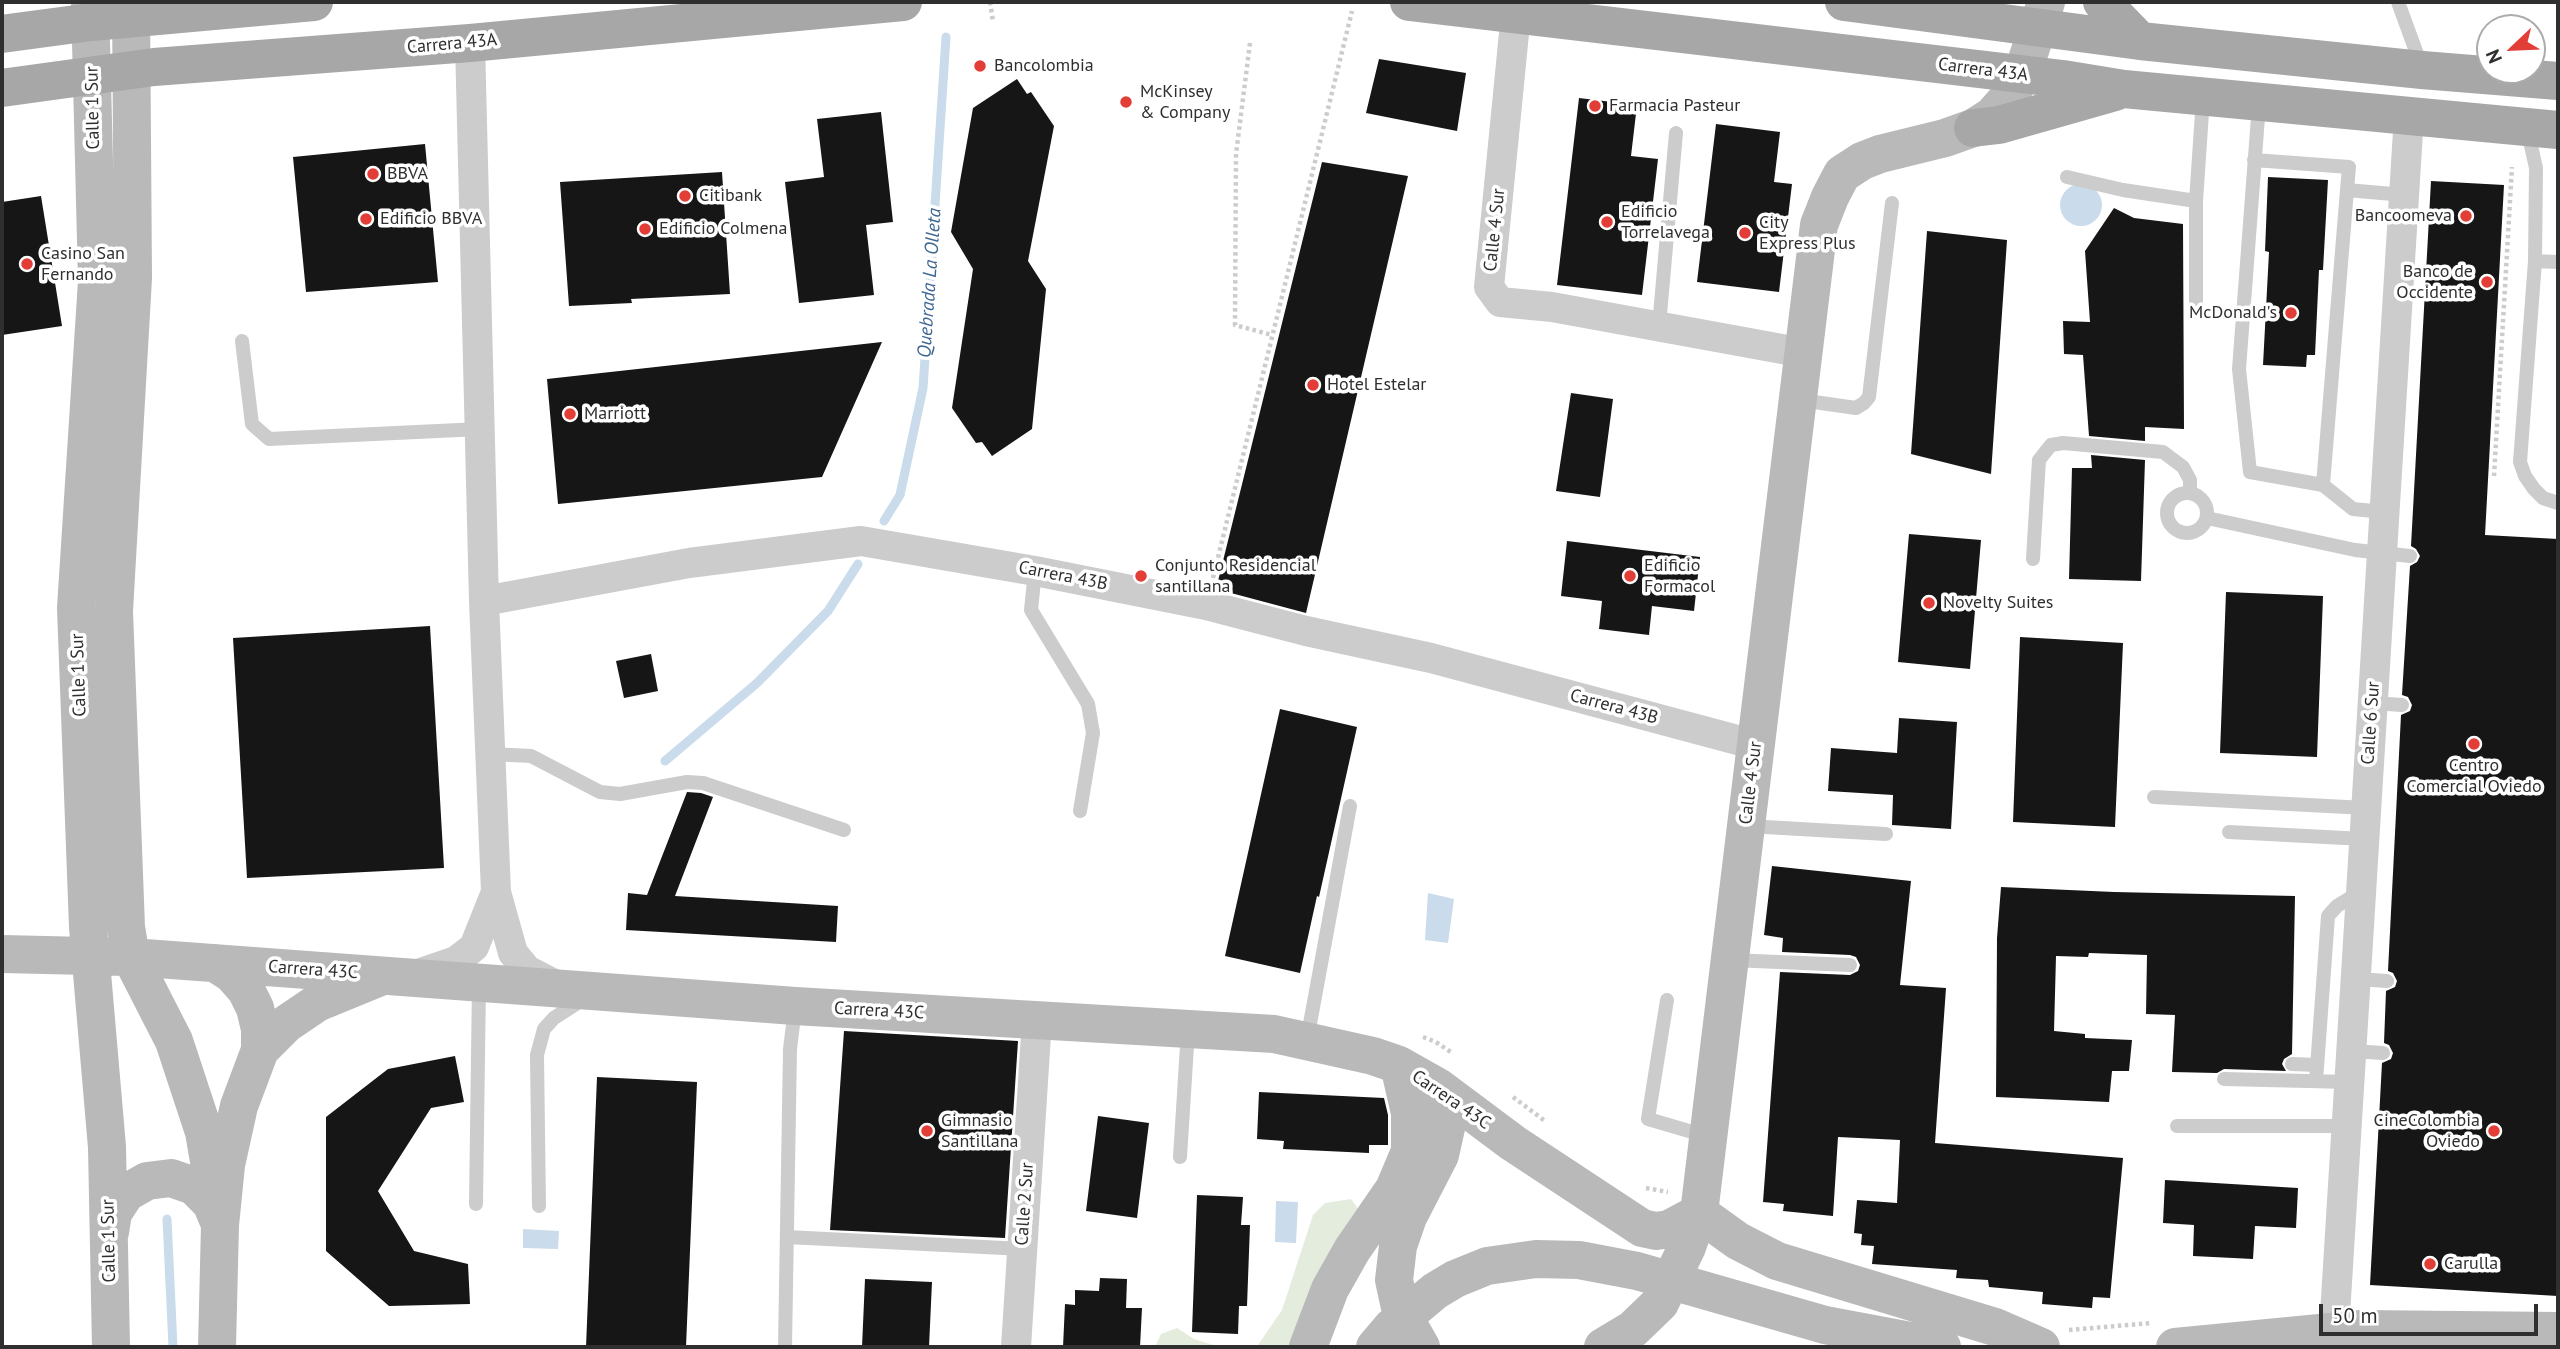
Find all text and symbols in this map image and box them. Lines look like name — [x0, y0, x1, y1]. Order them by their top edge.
north arrow — [2476, 14, 2546, 84]
street label: Carrera 43A — [406, 29, 498, 59]
text: N — [2480, 46, 2507, 67]
street label: Carrera 43A — [1937, 54, 2029, 86]
place label: Bancolombia — [994, 55, 1094, 77]
marker: Bancolombia — [972, 58, 988, 74]
street label: Calle 1 Sur — [81, 66, 105, 150]
place label: McKinsey & Company — [1140, 81, 1230, 124]
marker: McKinsey & Company — [1118, 94, 1134, 110]
place label: Farmacia Pasteur — [1609, 95, 1740, 117]
marker: Farmacia Pasteur — [1587, 98, 1603, 114]
place label: BBVA — [387, 163, 428, 185]
marker: BBVA — [365, 166, 381, 182]
place label: Citibank — [699, 185, 762, 207]
street label: Calle 4 Sur — [1480, 187, 1510, 273]
marker: Citibank — [677, 188, 693, 204]
place label: Edificio Torrelavega — [1621, 201, 1710, 244]
place label: Bancoomeva — [2355, 205, 2452, 227]
water label: Quebrada La Olleta — [913, 207, 947, 359]
place label: Edificio BBVA — [380, 208, 482, 230]
marker: Bancoomeva — [2458, 208, 2474, 224]
marker: Edificio BBVA — [358, 211, 374, 227]
place label: City Express Plus — [1759, 212, 1855, 255]
marker: Edificio Torrelavega — [1599, 214, 1615, 230]
place label: Edificio Colmena — [659, 218, 787, 240]
marker: Edificio Colmena — [637, 221, 653, 237]
marker: City Express Plus — [1737, 225, 1753, 241]
place label: Casino San Fernando — [41, 243, 125, 286]
marker: Casino San Fernando — [19, 256, 35, 272]
place label: Banco de Occidente — [2396, 261, 2473, 304]
marker: Banco de Occidente — [2479, 274, 2495, 290]
place label: McDonald's — [2189, 302, 2277, 324]
marker: McDonald's — [2283, 305, 2299, 321]
place label: Hotel Estelar — [1327, 374, 1426, 396]
marker: Hotel Estelar — [1305, 377, 1321, 393]
place label: Marriott — [584, 403, 646, 425]
marker: Marriott — [562, 406, 578, 422]
place label: Conjunto Residencial santillana — [1155, 555, 1316, 598]
place label: Edificio Formacol — [1644, 555, 1715, 598]
street label: Carrera 43B — [1017, 557, 1109, 595]
marker: Conjunto Residencial santillana — [1133, 568, 1149, 584]
marker: Edificio Formacol — [1622, 568, 1638, 584]
place label: Novelty Suites — [1943, 592, 2053, 614]
marker: Novelty Suites — [1921, 595, 1937, 611]
street label: Calle 1 Sur — [67, 633, 91, 717]
street label: Calle 6 Sur — [2357, 681, 2385, 765]
street label: Carrera 43B — [1568, 685, 1660, 729]
marker: Centro Comercial Oviedo — [2466, 736, 2482, 752]
street label: Calle 4 Sur — [1735, 740, 1767, 826]
place label: Centro Comercial Oviedo — [2406, 755, 2542, 798]
street label: Carrera 43C — [267, 956, 359, 984]
street label: Carrera 43C — [833, 998, 925, 1024]
street label: Carrera 43C — [1408, 1066, 1494, 1134]
place label: Gimnasio Santillana — [941, 1110, 1018, 1152]
place label: CineColombia Oviedo — [2374, 1110, 2480, 1152]
marker: Gimnasio Santillana — [919, 1123, 935, 1139]
marker: CineColombia Oviedo — [2486, 1123, 2502, 1139]
street label: Calle 2 Sur — [1011, 1162, 1039, 1246]
street label: Calle 1 Sur — [97, 1199, 121, 1283]
place label: Carulla — [2444, 1253, 2498, 1275]
marker: Carulla — [2422, 1256, 2438, 1272]
scale bar — [2322, 1290, 2541, 1334]
text: 50 m — [2332, 1302, 2378, 1329]

